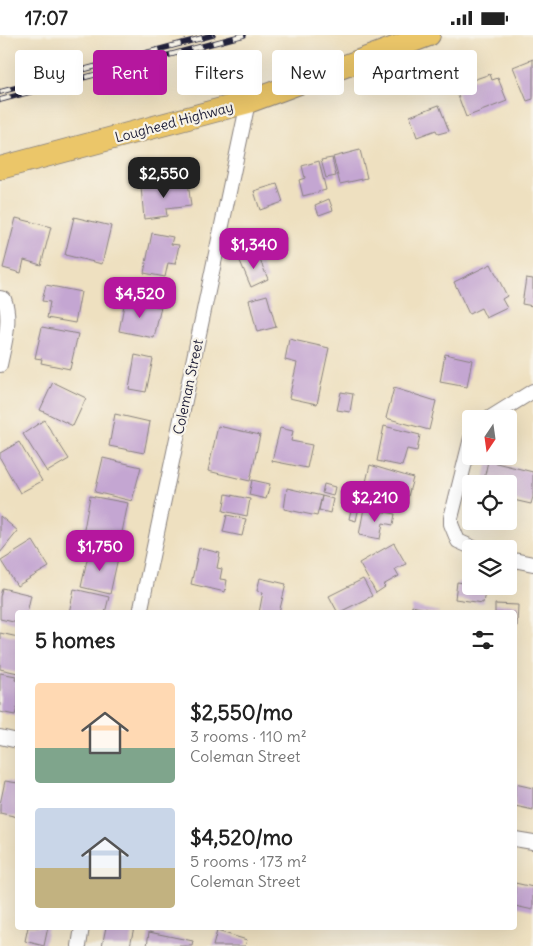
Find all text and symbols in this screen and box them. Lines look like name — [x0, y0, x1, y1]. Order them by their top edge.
text: 17:07 — [25, 6, 68, 30]
chip: Buy — [15, 50, 83, 95]
chip: Rent — [93, 50, 167, 95]
chip: Filters — [177, 50, 262, 95]
chip: New — [272, 50, 344, 95]
chip: Apartment — [354, 50, 477, 95]
street label: Lougheed Highway — [113, 98, 235, 146]
pin: $2,550 — [123, 156, 205, 199]
text: $2,550 — [139, 163, 189, 183]
pin: $1,340 — [213, 227, 295, 270]
text: $1,340 — [230, 234, 278, 254]
pin: $4,520 — [99, 277, 181, 319]
text: $4,520 — [115, 283, 165, 303]
street label: Coleman Street — [169, 338, 207, 436]
north arrow — [462, 410, 518, 465]
map controls — [462, 410, 517, 595]
button: locate — [462, 475, 517, 530]
pin: $2,210 — [334, 481, 416, 523]
text: $2,210 — [352, 487, 398, 507]
pin: $1,750 — [59, 529, 141, 572]
text: $1,750 — [77, 536, 123, 556]
button: layers — [462, 540, 517, 595]
icon: filters — [469, 626, 497, 654]
text: 5 homes — [35, 627, 115, 654]
text: $2,550/mo — [190, 699, 293, 726]
icon: home — [75, 703, 135, 763]
text: 3 rooms · 110 m² — [190, 726, 307, 746]
text: Coleman Street — [190, 746, 301, 766]
text: $4,520/mo — [190, 824, 293, 851]
icon: home — [75, 828, 135, 888]
text: 5 rooms · 173 m² — [190, 851, 307, 871]
text: Coleman Street — [190, 871, 301, 891]

